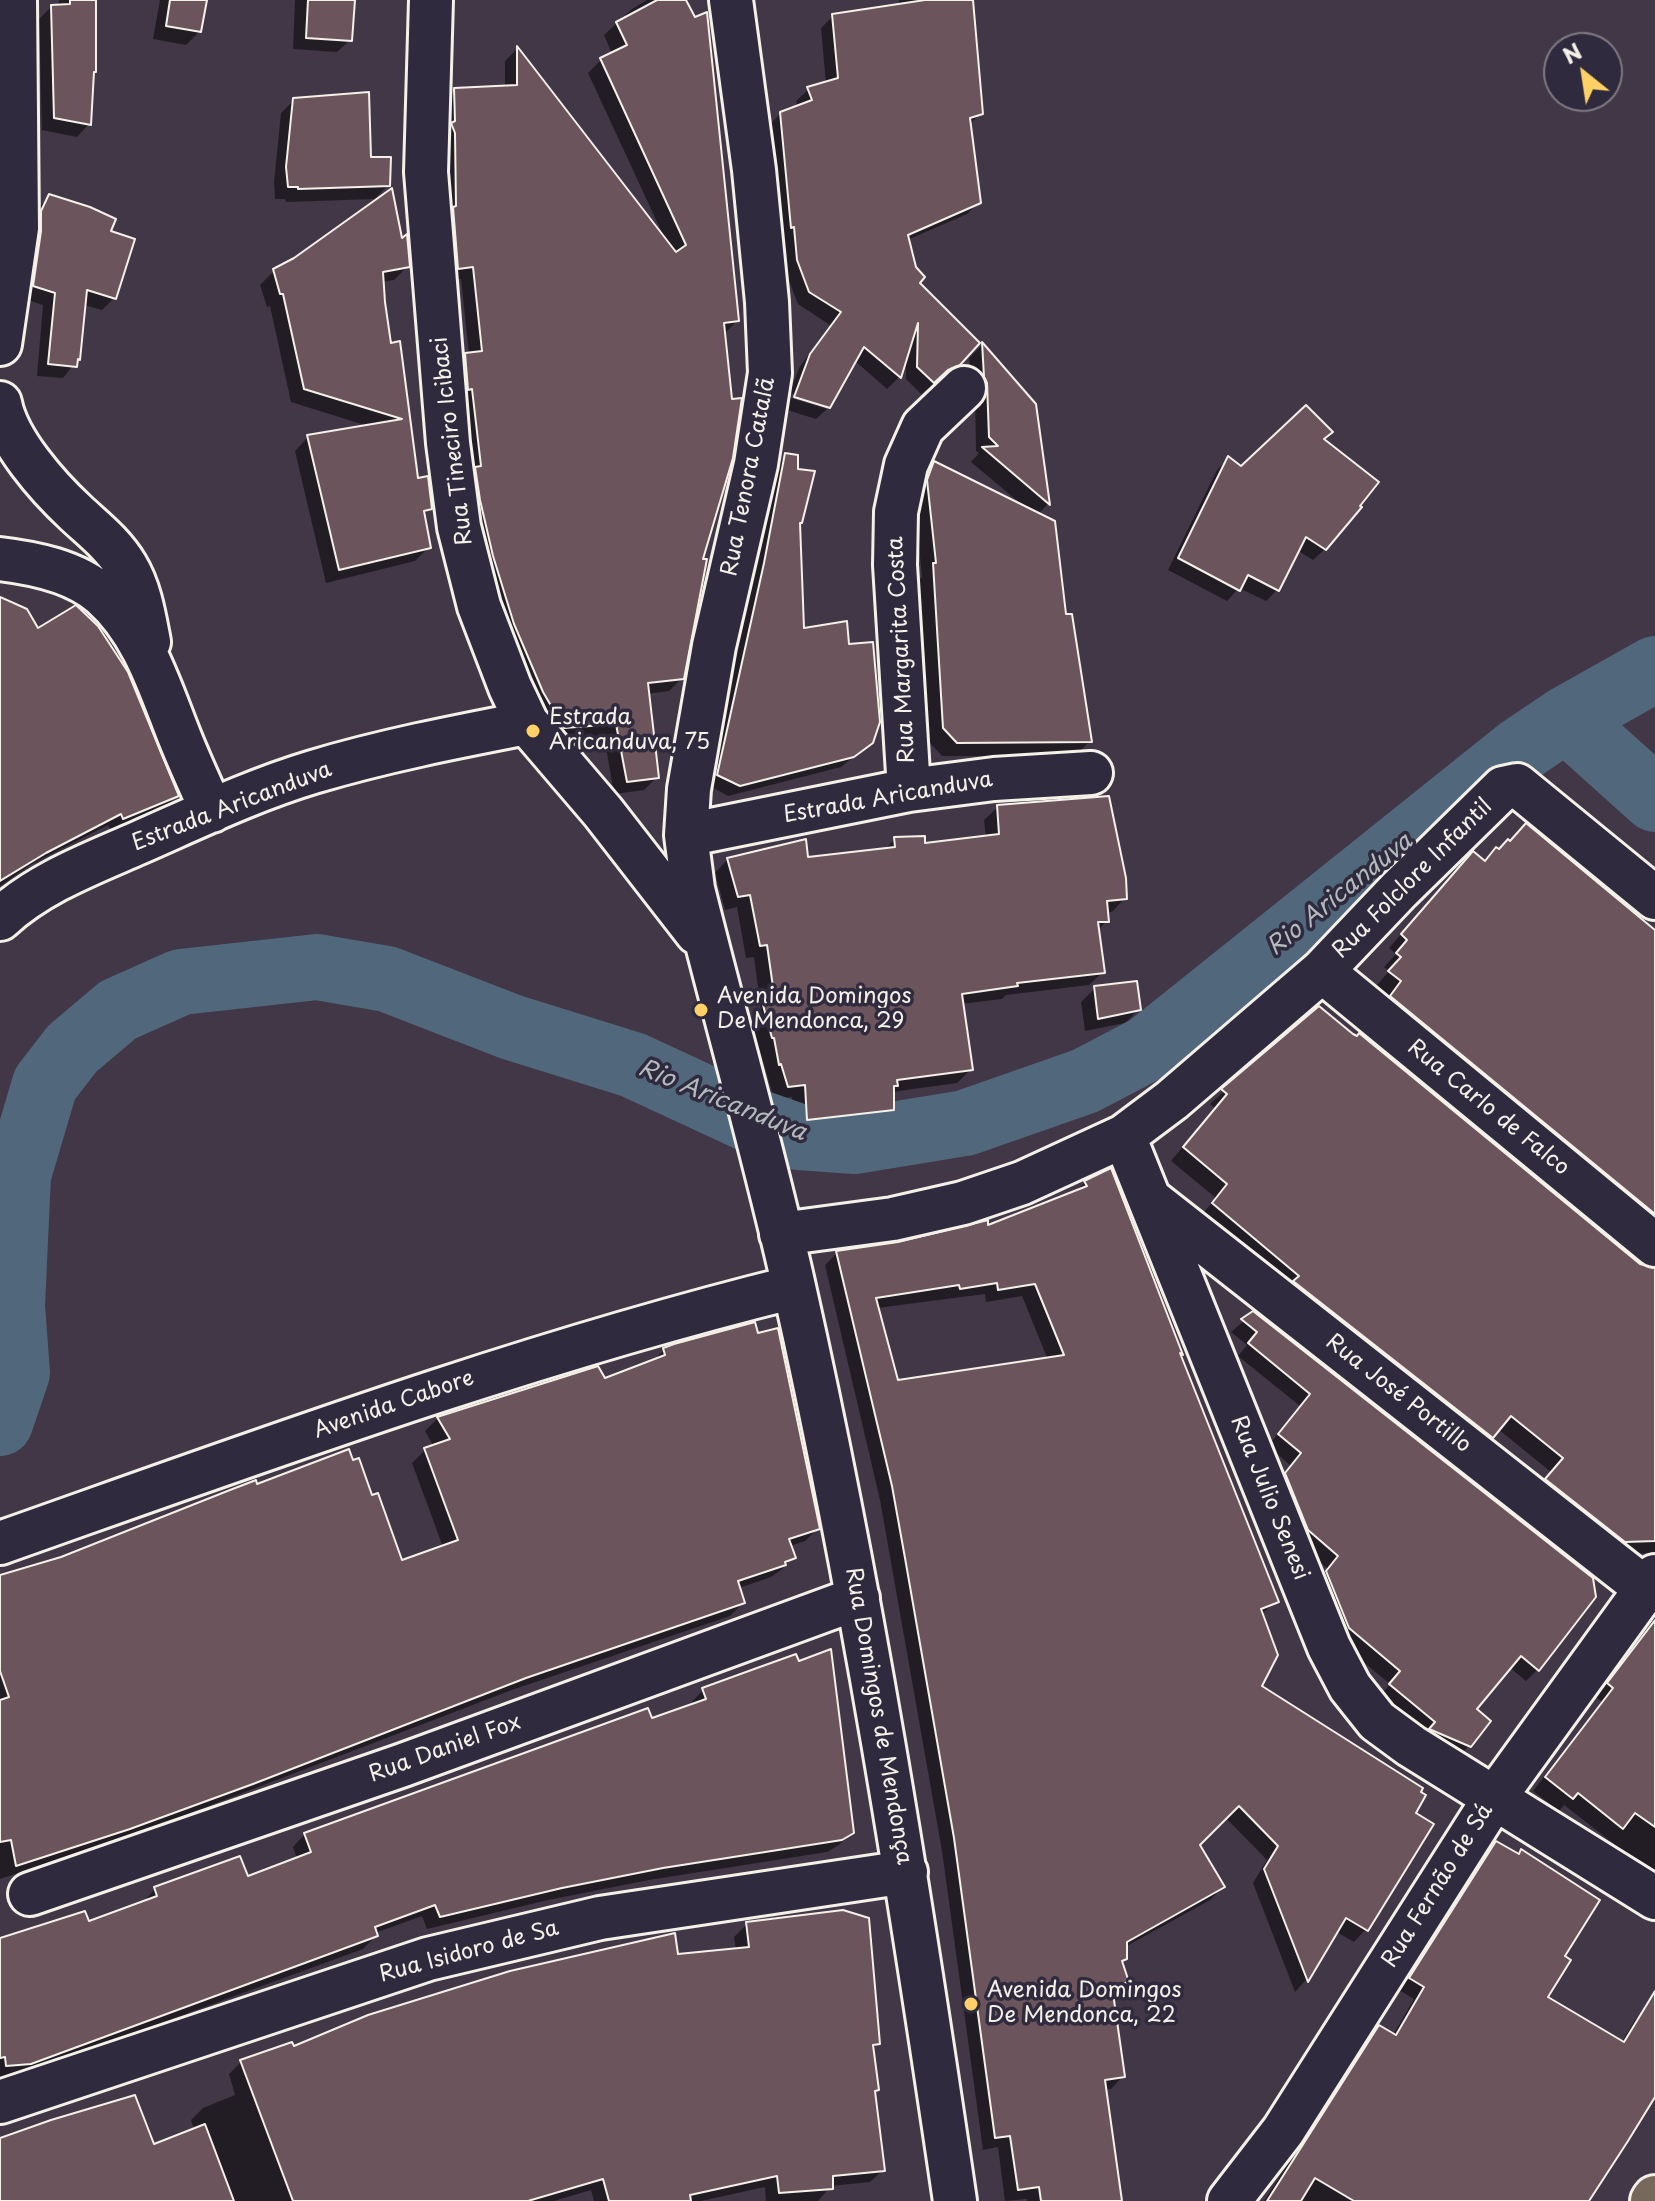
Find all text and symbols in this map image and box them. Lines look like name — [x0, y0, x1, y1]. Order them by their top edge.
north arrow — [1543, 32, 1623, 112]
text: N — [1556, 34, 1588, 71]
street label: Rua Tineciro Icibaci — [427, 335, 479, 547]
street label: Rua Tenora Catalã — [717, 375, 781, 579]
street label: Rua Margarita Costa — [883, 536, 921, 764]
place label: Estrada Aricanduva, 75 — [549, 705, 710, 756]
marker: Estrada Aricanduva, 75 — [524, 722, 542, 740]
street label: Estrada Aricanduva — [128, 757, 336, 857]
street label: Estrada Aricanduva — [781, 767, 995, 829]
street label: Rua Folclore Infantil — [1328, 794, 1498, 964]
water label: Rio Aricanduva — [1261, 828, 1419, 962]
place label: Avenida Domingos De Mendonca, 29 — [717, 984, 911, 1036]
marker: Avenida Domingos De Mendonca, 29 — [692, 1001, 710, 1019]
street label: Rua Carlo de Falco — [1402, 1035, 1574, 1181]
water label: Rio Aricanduva — [634, 1054, 810, 1148]
street label: Rua José Portillo — [1320, 1329, 1476, 1459]
street label: Avenida Cabore — [310, 1365, 478, 1445]
street label: Rua Julio Senesi — [1224, 1412, 1314, 1584]
street label: Rua Domingos de Mendonça — [839, 1565, 917, 1867]
street label: Rua Daniel Fox — [365, 1709, 525, 1789]
street label: Rua Fernão de Sá — [1377, 1799, 1499, 1973]
street label: Rua Isidoro de Sa — [377, 1915, 561, 1989]
place label: Avenida Domingos De Mendonca, 22 — [987, 1978, 1181, 2030]
marker: Avenida Domingos De Mendonca, 22 — [962, 1995, 980, 2013]

